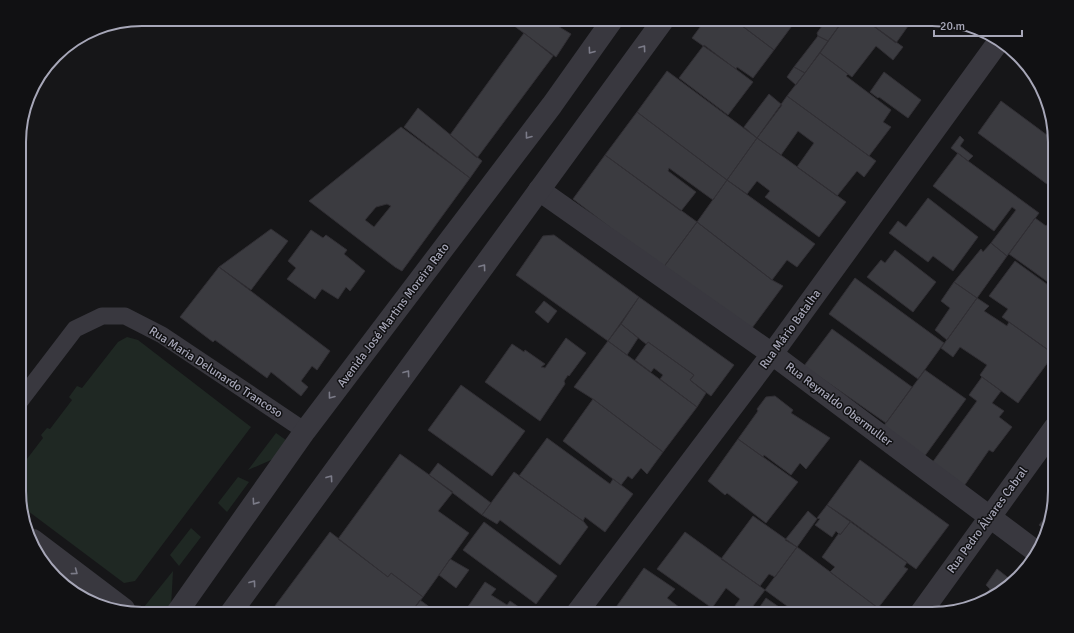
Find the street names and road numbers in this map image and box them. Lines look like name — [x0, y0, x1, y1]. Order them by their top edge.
street label: Avenida José Martins Moreira Rato — [334, 240, 453, 391]
street label: Rua Mário Batalha — [757, 287, 824, 372]
street label: Rua Maria Delunardo Trancoso — [146, 324, 285, 421]
street label: Rua Reynaldo Obermuller — [782, 359, 896, 450]
street label: Rua Pedro Álvares Cabral — [944, 464, 1031, 576]

